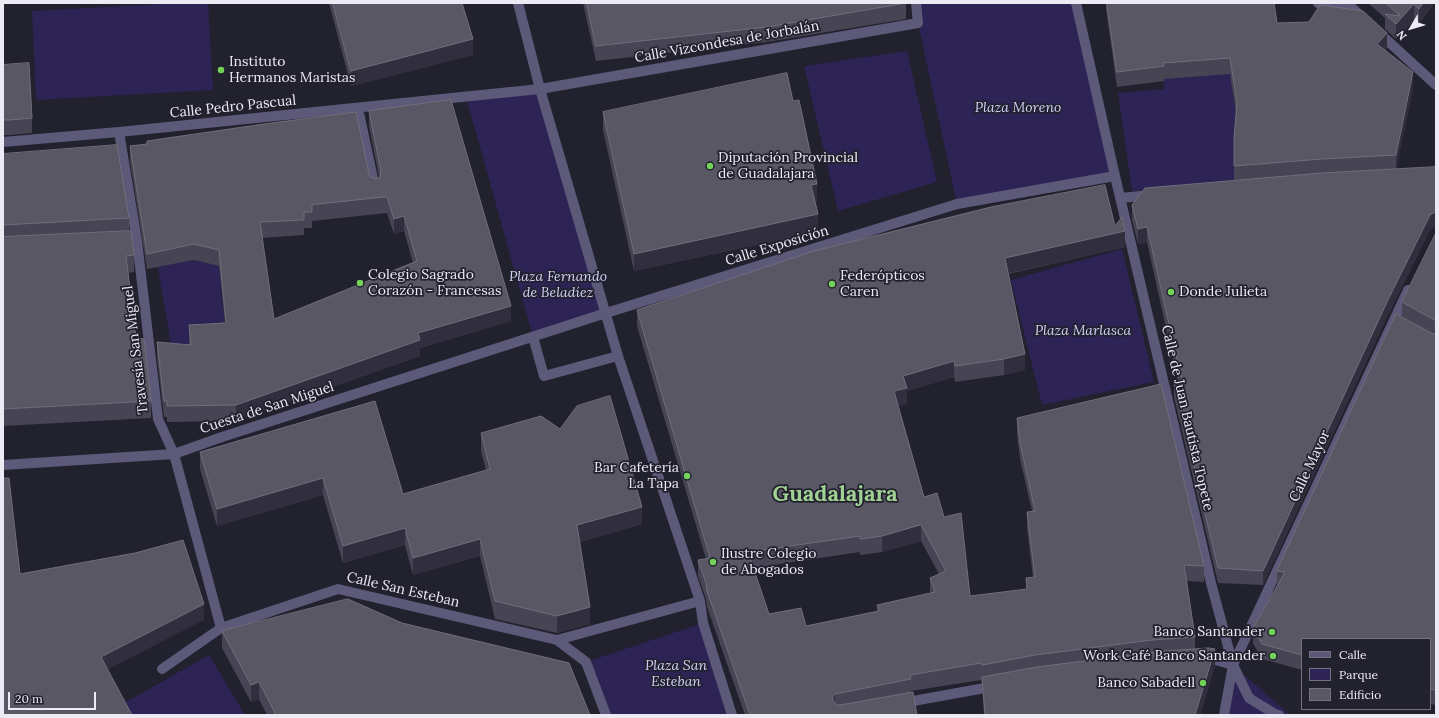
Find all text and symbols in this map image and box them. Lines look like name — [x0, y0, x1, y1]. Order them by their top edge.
north arrow — [1391, 8, 1431, 48]
street label: Calle Vizcondesa de Jorbalán — [633, 17, 821, 67]
text: N — [1393, 28, 1410, 43]
place label: Instituto Hermanos Maristas — [229, 54, 356, 86]
marker: Instituto Hermanos Maristas — [216, 65, 226, 75]
street label: Calle Pedro Pascual — [169, 92, 297, 122]
park label: Plaza Moreno — [975, 100, 1061, 116]
place label: Diputación Provincial de Guadalajara — [718, 150, 858, 182]
marker: Diputación Provincial de Guadalajara — [705, 161, 715, 171]
street label: Calle Exposición — [723, 222, 831, 270]
place label: Colegio Sagrado Corazón - Francesas — [368, 267, 501, 300]
place label: Federópticos Caren — [840, 268, 925, 300]
park label: Plaza Fernando de Beladíez — [509, 269, 607, 302]
marker: Colegio Sagrado Corazón - Francesas — [355, 278, 365, 288]
marker: Federópticos Caren — [827, 279, 837, 289]
place label: Donde Julieta — [1179, 284, 1267, 300]
street label: Travesía San Miguel — [120, 285, 152, 415]
marker: Donde Julieta — [1166, 287, 1176, 297]
park label: Plaza Marlasca — [1035, 323, 1131, 339]
street label: Calle de Juan Bautista Topete — [1157, 323, 1217, 513]
street label: Cuesta de San Miguel — [198, 378, 336, 438]
street label: Calle Mayor — [1286, 427, 1334, 505]
place label: Bar Cafetería La Tapa — [594, 460, 679, 492]
marker: Bar Cafetería La Tapa — [682, 471, 692, 481]
district label: Guadalajara — [773, 482, 897, 508]
place label: Ilustre Colegio de Abogados — [721, 546, 817, 578]
marker: Ilustre Colegio de Abogados — [708, 557, 718, 567]
street label: Calle San Esteban — [345, 569, 461, 611]
place label: Banco Santander — [1154, 624, 1264, 640]
marker: Banco Santander — [1267, 627, 1277, 637]
legend — [1301, 638, 1431, 710]
text: Calle — [1339, 647, 1367, 662]
place label: Work Café Banco Santander — [1083, 648, 1265, 664]
marker: Work Café Banco Santander — [1268, 651, 1278, 661]
park label: Plaza San Esteban — [645, 658, 707, 690]
text: Parque — [1339, 667, 1378, 682]
place label: Banco Sabadell — [1097, 675, 1195, 691]
marker: Banco Sabadell — [1198, 678, 1208, 688]
scale bar — [10, 684, 98, 710]
text: Edificio — [1339, 687, 1381, 702]
text: 20 m — [15, 691, 43, 706]

